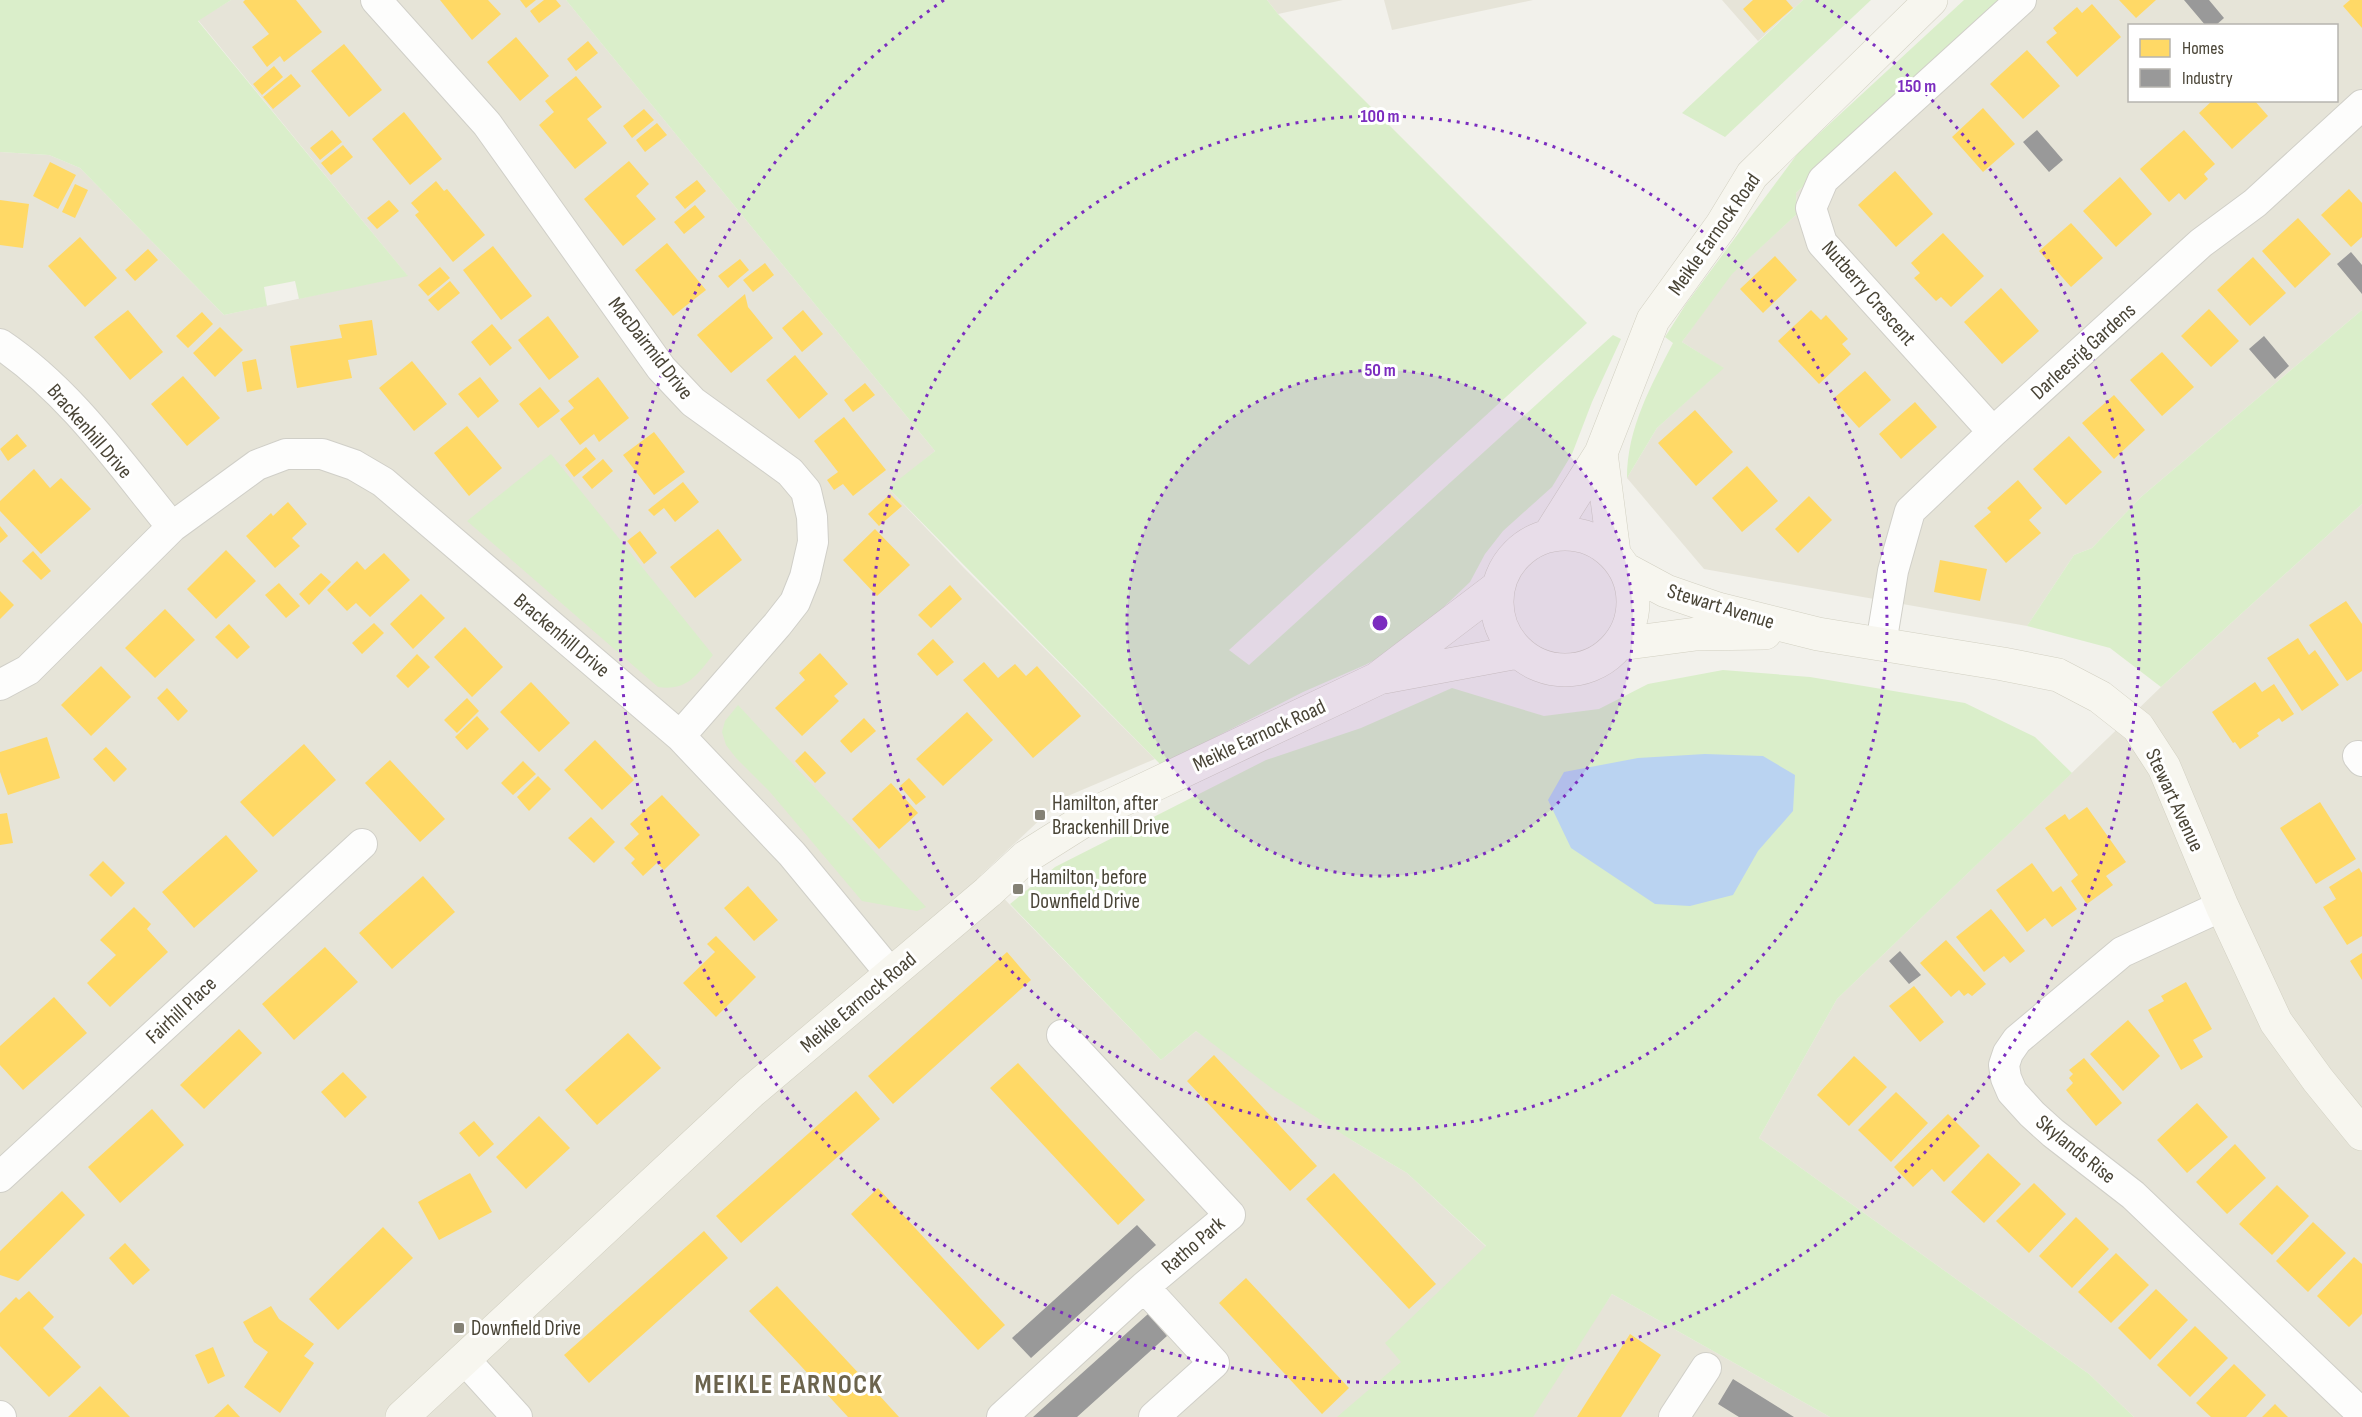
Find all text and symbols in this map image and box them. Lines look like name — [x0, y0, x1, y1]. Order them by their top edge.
legend — [2128, 24, 2338, 102]
text: Homes — [2182, 38, 2224, 59]
text: Industry — [2182, 68, 2233, 89]
text: 150 m — [1898, 76, 1936, 97]
text: 100 m — [1361, 106, 1400, 127]
street label: Meikle Earnock Road — [1663, 168, 1766, 300]
street label: Nutberry Crescent — [1816, 236, 1921, 351]
street label: MacDairmid Drive — [603, 292, 698, 405]
street label: Darleesrig Gardens — [2026, 298, 2141, 405]
text: 50 m — [1364, 360, 1396, 381]
street label: Brackenhill Drive — [42, 379, 138, 484]
street label: Stewart Avenue — [1664, 578, 1777, 635]
street label: Brackenhill Drive — [509, 588, 615, 683]
centre of rings — [1370, 613, 1390, 633]
street label: Meikle Earnock Road — [1189, 694, 1329, 777]
street label: Stewart Avenue — [2140, 745, 2209, 856]
place label: Hamilton, after Brackenhill Drive — [1052, 791, 1169, 840]
marker: Hamilton, after Brackenhill Drive — [1033, 808, 1047, 822]
place label: Hamilton, before Downfield Drive — [1030, 865, 1147, 914]
marker: Hamilton, before Downfield Drive — [1011, 882, 1025, 896]
street label: Meikle Earnock Road — [795, 947, 921, 1058]
street label: Fairhill Place — [141, 971, 222, 1049]
street label: Skylands Rise — [2031, 1110, 2121, 1189]
street label: Ratho Park — [1157, 1211, 1230, 1280]
place label: Downfield Drive — [471, 1316, 581, 1341]
marker: Downfield Drive — [452, 1321, 466, 1335]
district label: MEIKLE EARNOCK — [695, 1369, 883, 1401]

